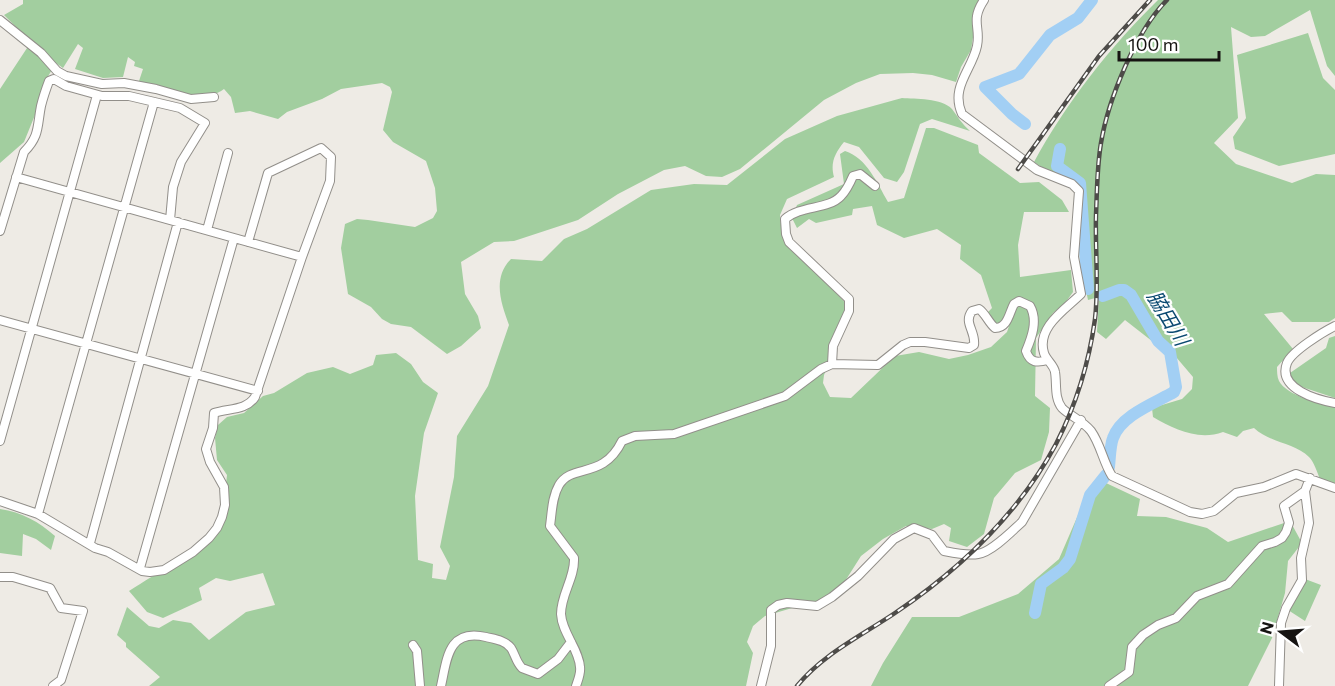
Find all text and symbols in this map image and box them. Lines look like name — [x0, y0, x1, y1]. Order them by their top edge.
scale bar — [1119, 24, 1220, 62]
text: 100 m — [1128, 33, 1178, 55]
water label: 脇田川 — [1143, 286, 1196, 351]
north arrow — [1251, 602, 1311, 662]
text: N — [1255, 619, 1277, 636]

